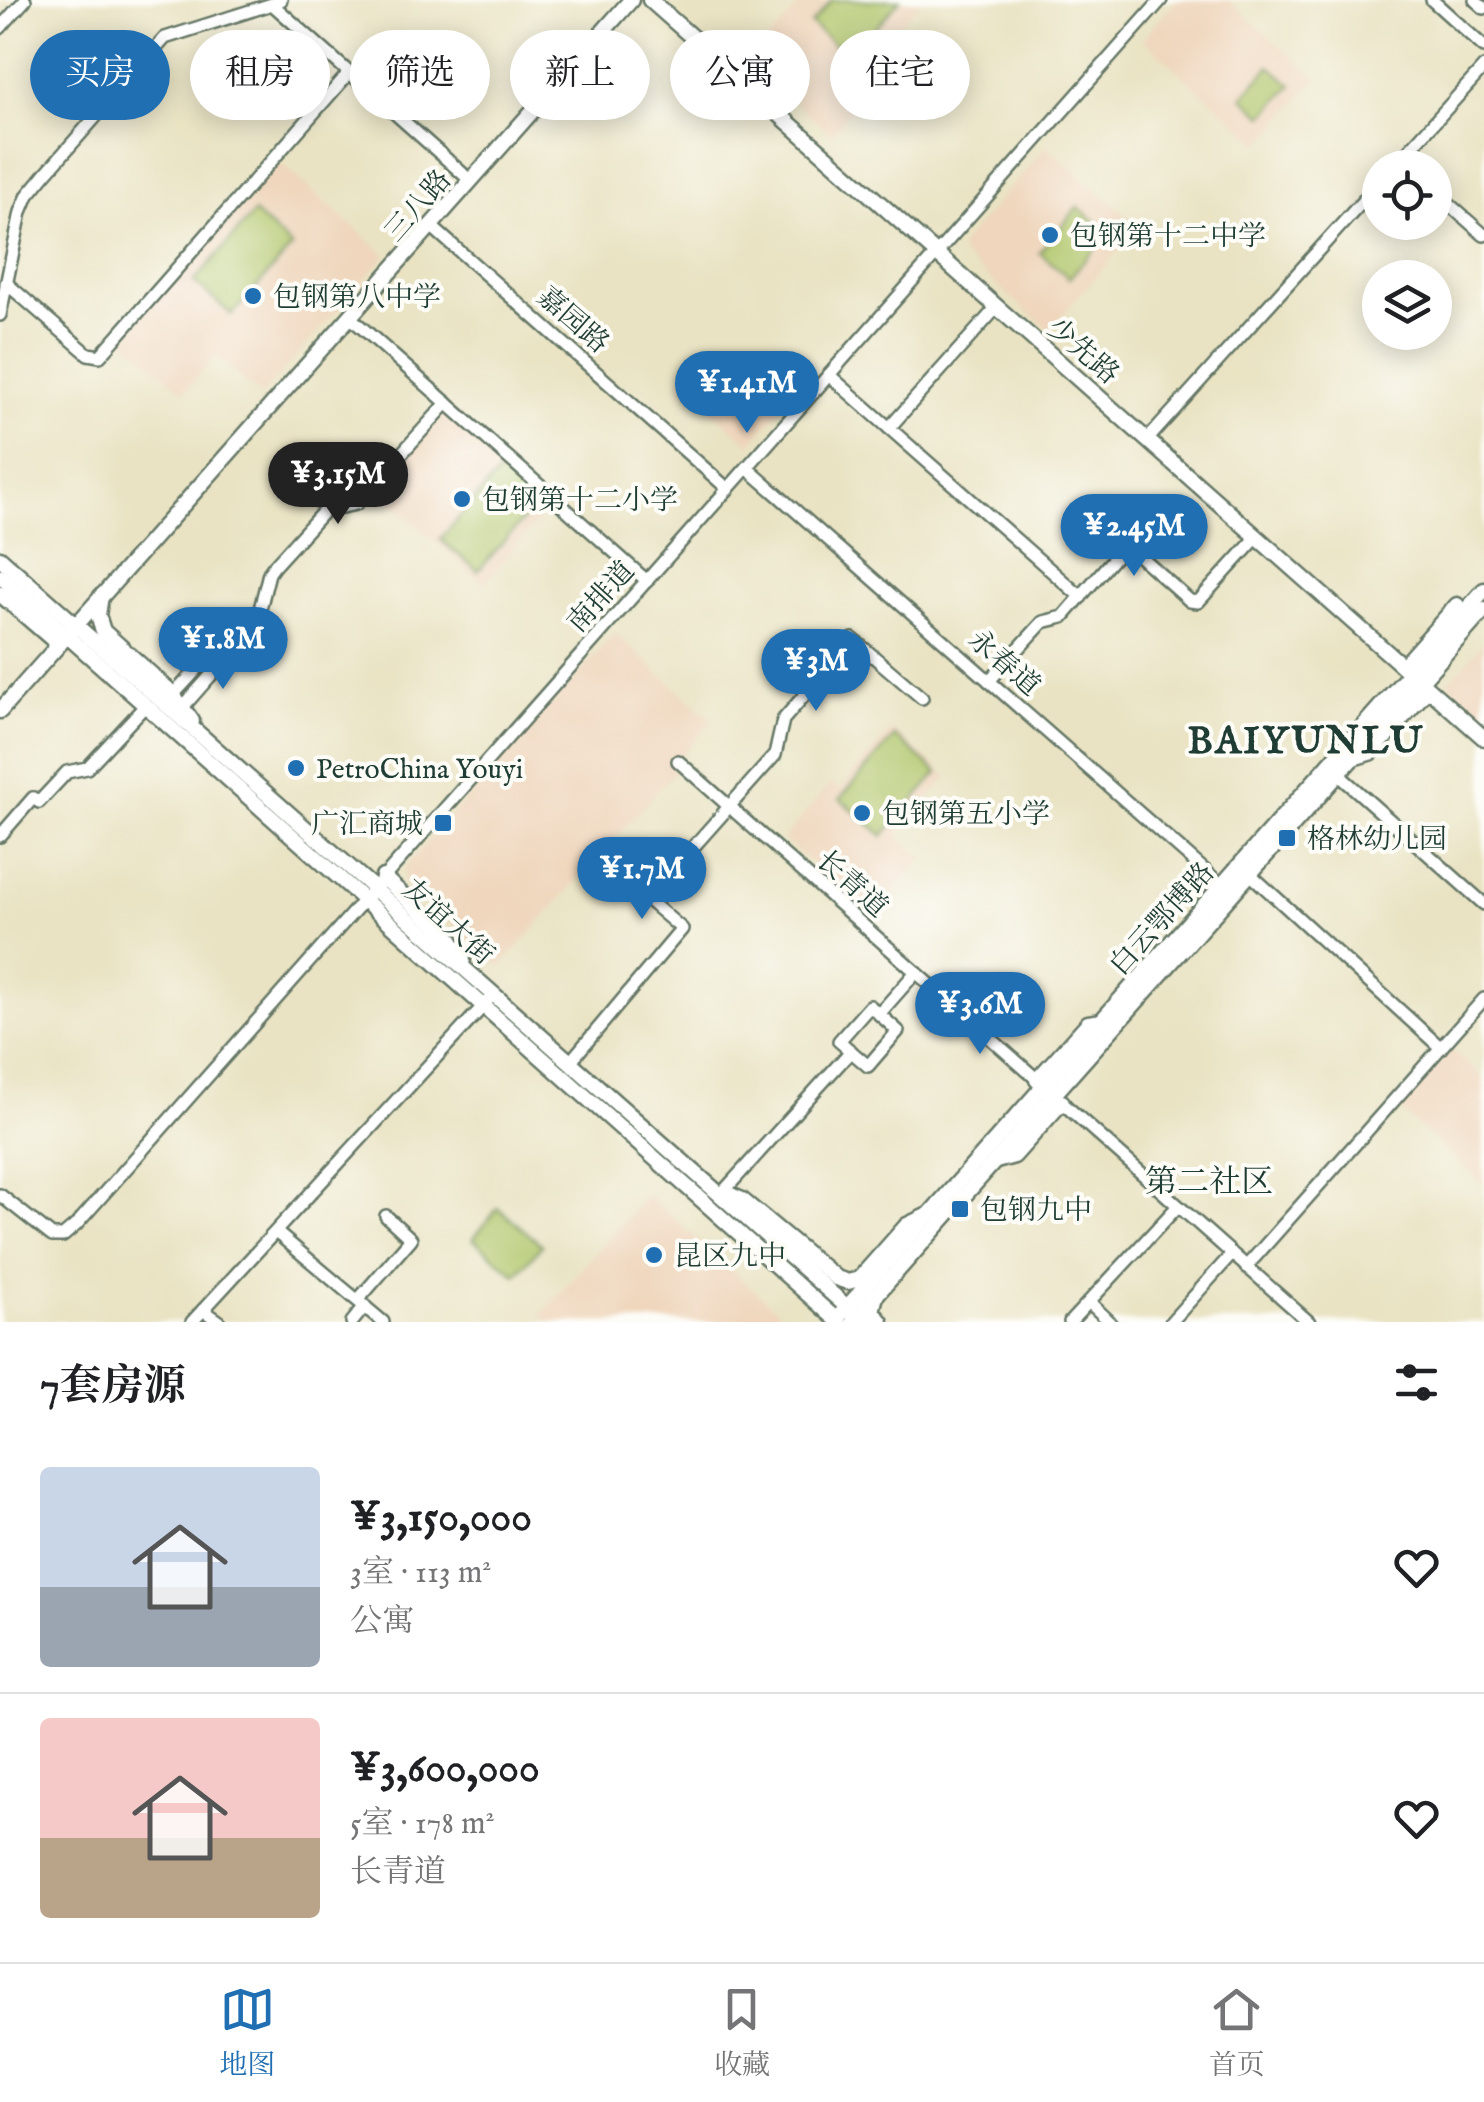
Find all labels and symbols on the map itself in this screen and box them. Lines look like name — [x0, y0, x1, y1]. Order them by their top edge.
street label: 三八路 — [378, 163, 460, 250]
place label: 包钢第十二中学 — [1070, 220, 1266, 255]
marker: 包钢第十二中学 — [1039, 224, 1061, 246]
street label: 嘉园路 — [529, 280, 616, 362]
place label: 包钢第八中学 — [273, 281, 441, 316]
marker: 包钢第八中学 — [242, 285, 264, 307]
street label: 少先路 — [1039, 311, 1126, 393]
pin: ¥1.41M — [666, 351, 828, 436]
pin: ¥3.15M — [257, 442, 419, 527]
place label: 包钢第十二小学 — [482, 484, 678, 519]
marker: 包钢第十二小学 — [451, 488, 473, 510]
pin: ¥2.45M — [1053, 494, 1215, 579]
street label: 南排道 — [561, 555, 643, 641]
pin: ¥1.8M — [153, 607, 293, 692]
street label: 永春道 — [960, 623, 1047, 705]
pin: ¥3M — [768, 629, 864, 714]
district label: BAIYUNLU — [1188, 719, 1424, 767]
place label: PetroChina Youyi — [316, 753, 523, 788]
marker: PetroChina Youyi — [285, 757, 307, 779]
place label: 包钢第五小学 — [882, 798, 1050, 833]
marker: 包钢第五小学 — [851, 802, 873, 824]
place label: 广汇商城 — [311, 808, 423, 843]
marker: 广汇商城 — [432, 812, 454, 834]
place label: 格林幼儿园 — [1307, 823, 1447, 858]
marker: 格林幼儿园 — [1276, 827, 1298, 849]
pin: ¥1.7M — [572, 837, 712, 922]
street label: 长青道 — [808, 844, 894, 926]
street label: 白云鄂博路 — [1103, 856, 1223, 983]
street label: 友谊大街 — [394, 872, 501, 973]
pin: ¥3.6M — [910, 972, 1050, 1057]
district label: 第二社区 — [1145, 1163, 1273, 1204]
place label: 包钢九中 — [980, 1194, 1092, 1229]
marker: 包钢九中 — [949, 1198, 971, 1220]
place label: 昆区九中 — [674, 1240, 786, 1275]
marker: 昆区九中 — [643, 1244, 665, 1266]

